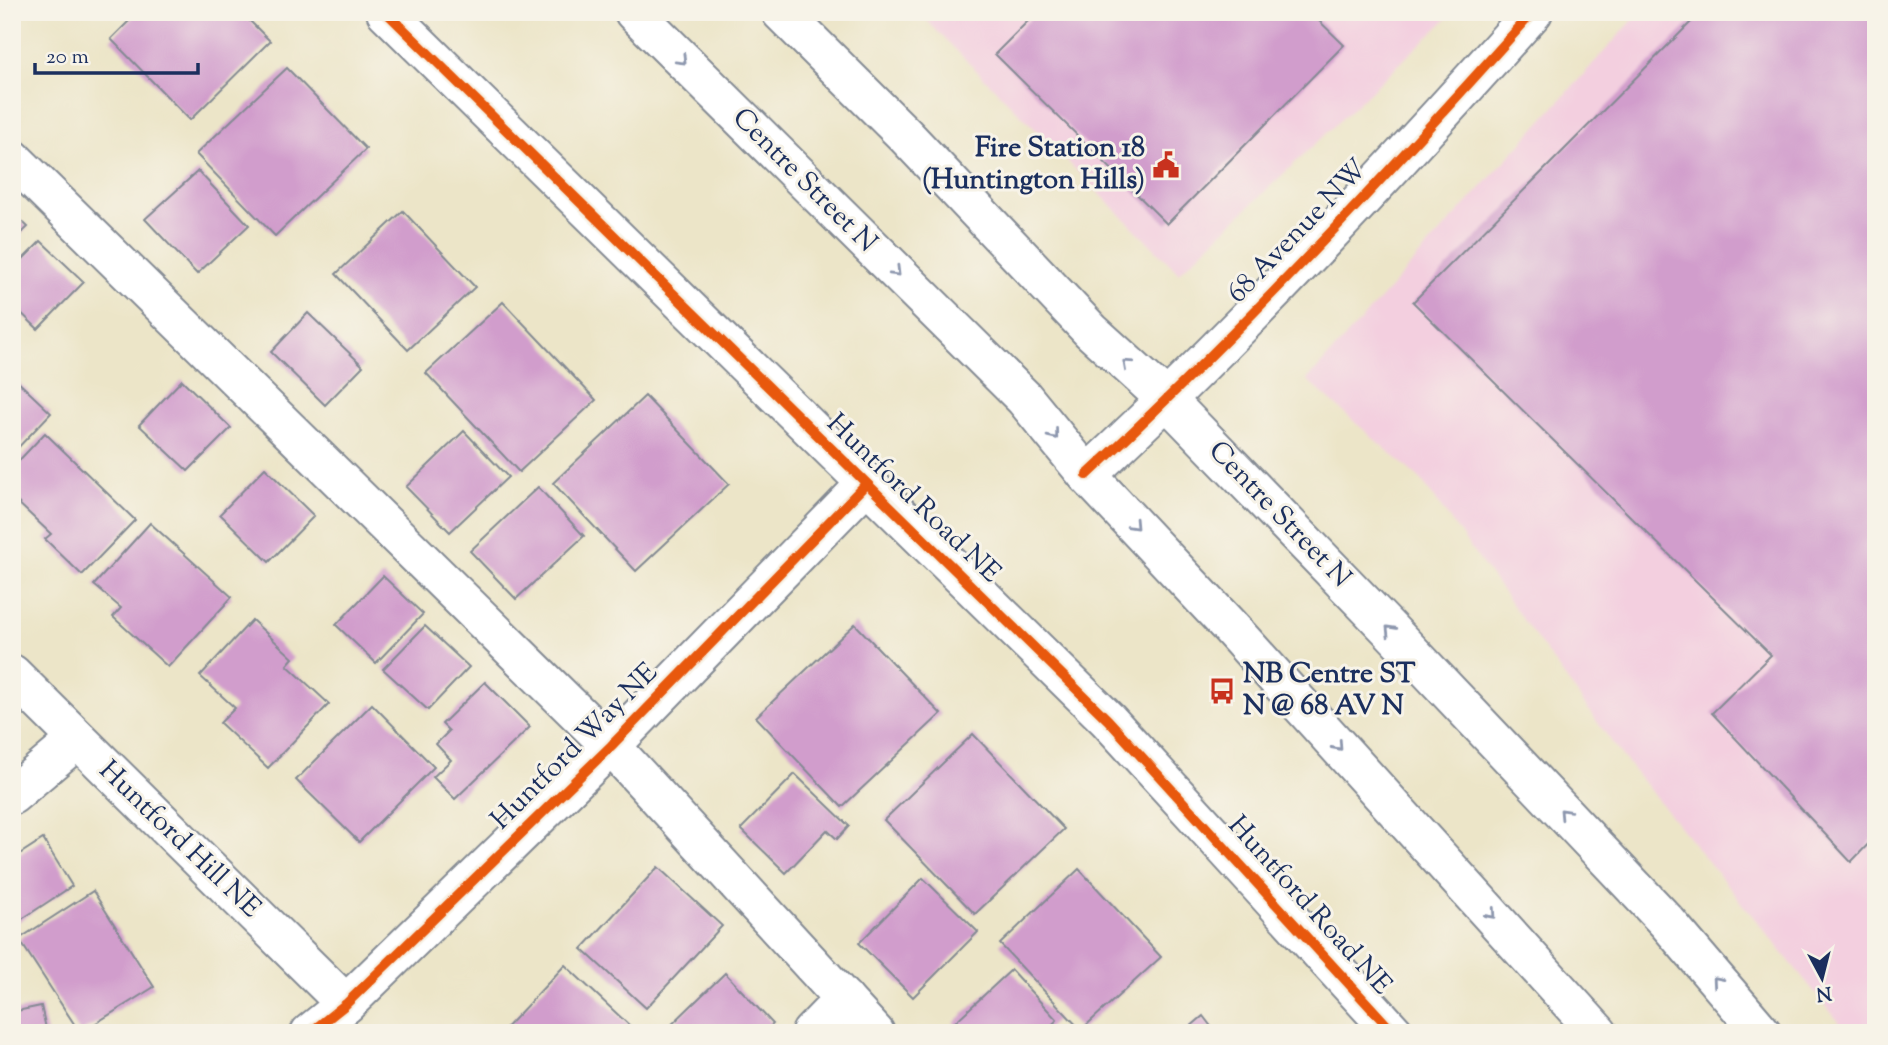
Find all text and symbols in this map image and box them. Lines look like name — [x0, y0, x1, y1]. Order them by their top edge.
scale bar — [35, 32, 198, 76]
text: 20 m — [46, 43, 89, 73]
one-way arrow — [674, 52, 687, 65]
street label: Centre Street N — [722, 99, 886, 263]
place label: Fire Station 18 (Huntington Hills) — [922, 129, 1145, 201]
public building icon: Fire Station 18 (Huntington Hills) — [1151, 150, 1181, 180]
street label: 68 Avenue NW — [1219, 151, 1377, 313]
one-way arrow — [888, 263, 901, 276]
one-way arrow — [1122, 360, 1135, 372]
street label: Huntford Road NE — [817, 405, 1009, 593]
one-way arrow — [1046, 428, 1059, 440]
street label: Centre Street N — [1198, 432, 1360, 598]
one-way arrow — [1126, 517, 1138, 530]
one-way arrow — [1386, 625, 1399, 638]
street label: Huntford Way NE — [482, 654, 668, 840]
place label: NB Centre ST N @ 68 AV N — [1243, 655, 1416, 727]
bus stop icon: NB Centre ST N @ 68 AV N — [1207, 676, 1237, 706]
one-way arrow — [1330, 738, 1342, 751]
street label: Huntford Hill NE — [89, 752, 269, 928]
street label: Huntford Road NE — [1218, 808, 1401, 1005]
one-way arrow — [1559, 808, 1572, 821]
one-way arrow — [1483, 906, 1495, 919]
north arrow — [1786, 944, 1856, 1014]
one-way arrow — [1713, 976, 1725, 989]
text: N — [1815, 978, 1833, 1007]

